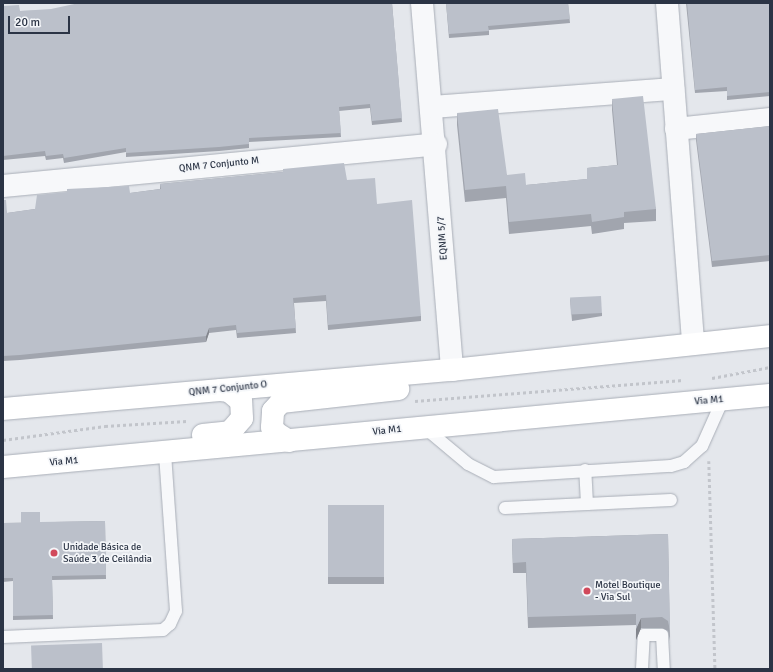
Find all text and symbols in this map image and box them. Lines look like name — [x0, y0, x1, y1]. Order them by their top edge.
scale bar — [10, 8, 72, 34]
text: 20 m — [15, 15, 40, 30]
street label: QNM 7 Conjunto M — [178, 155, 260, 175]
street label: EQNM 5/7 — [435, 216, 451, 260]
street label: QNM 7 Conjunto O — [188, 379, 268, 399]
street label: Via M1 — [694, 394, 724, 408]
street label: Via M1 — [372, 424, 402, 438]
street label: Via M1 — [49, 455, 79, 469]
place label: Unidade Básica de Saúde 3 de Ceilândia — [63, 541, 152, 564]
marker: Unidade Básica de Saúde 3 de Ceilândia — [48, 547, 60, 559]
place label: Motel Boutique - Via Sul — [595, 579, 660, 602]
marker: Motel Boutique - Via Sul — [582, 586, 592, 596]

